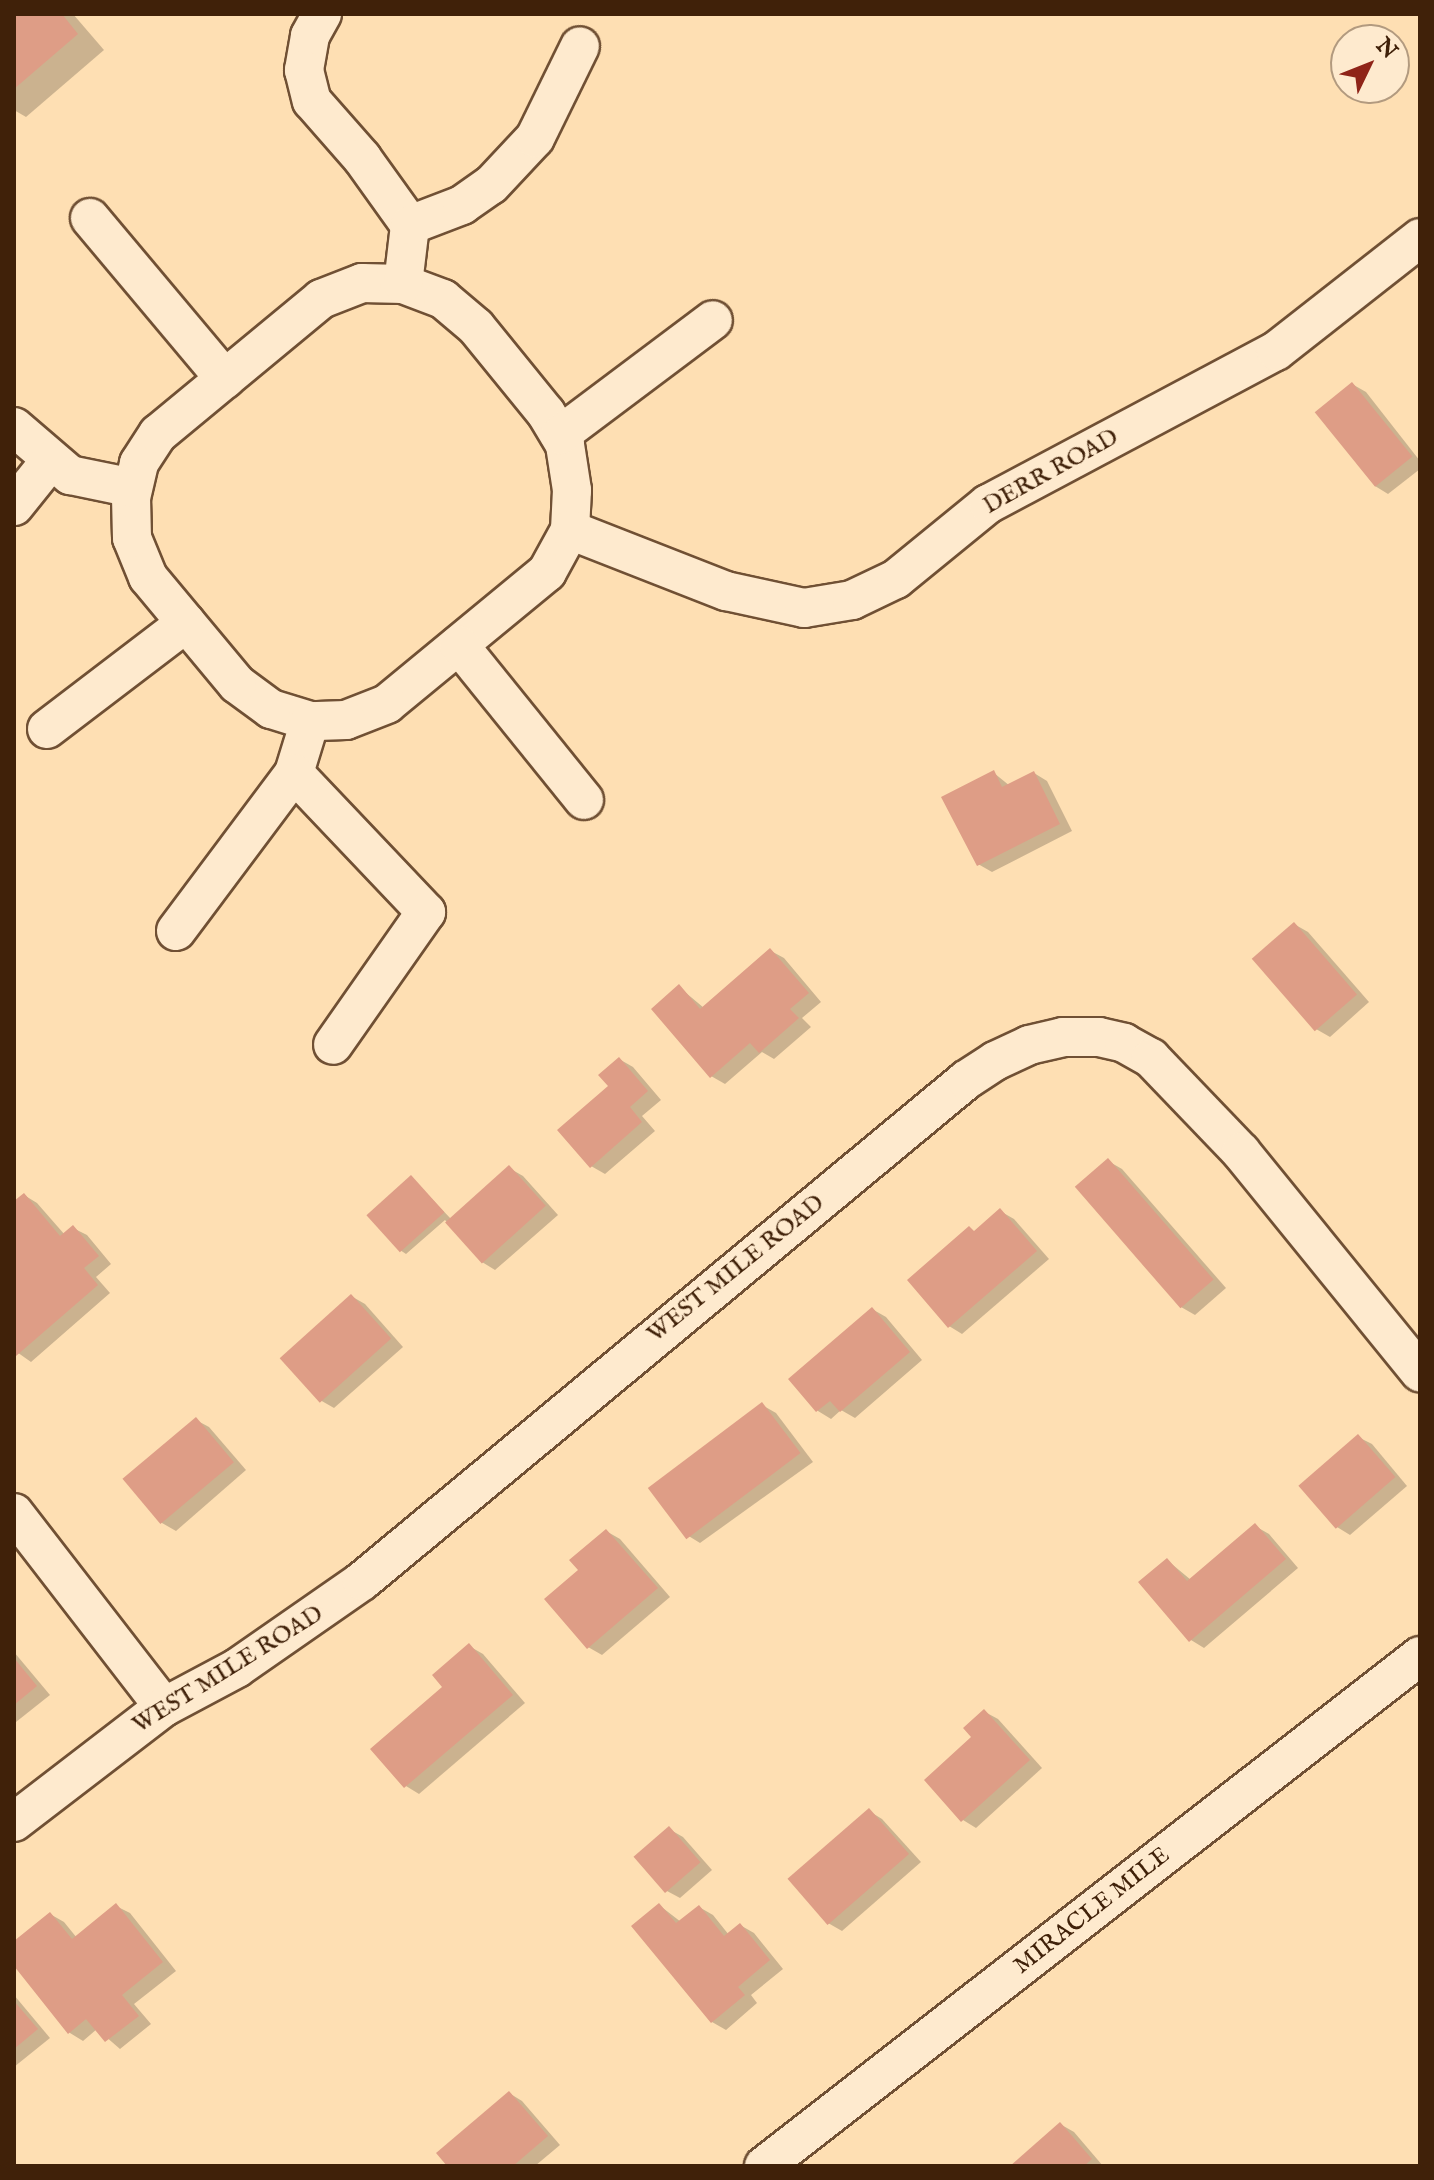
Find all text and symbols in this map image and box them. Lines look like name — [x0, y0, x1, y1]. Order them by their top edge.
north arrow — [1330, 24, 1410, 104]
text: N — [1369, 32, 1403, 66]
street label: DERR ROAD — [979, 423, 1123, 521]
street label: WEST MILE ROAD — [642, 1189, 830, 1349]
street label: WEST MILE ROAD — [128, 1600, 328, 1740]
street label: MIRACLE MILE — [1008, 1841, 1176, 1981]

